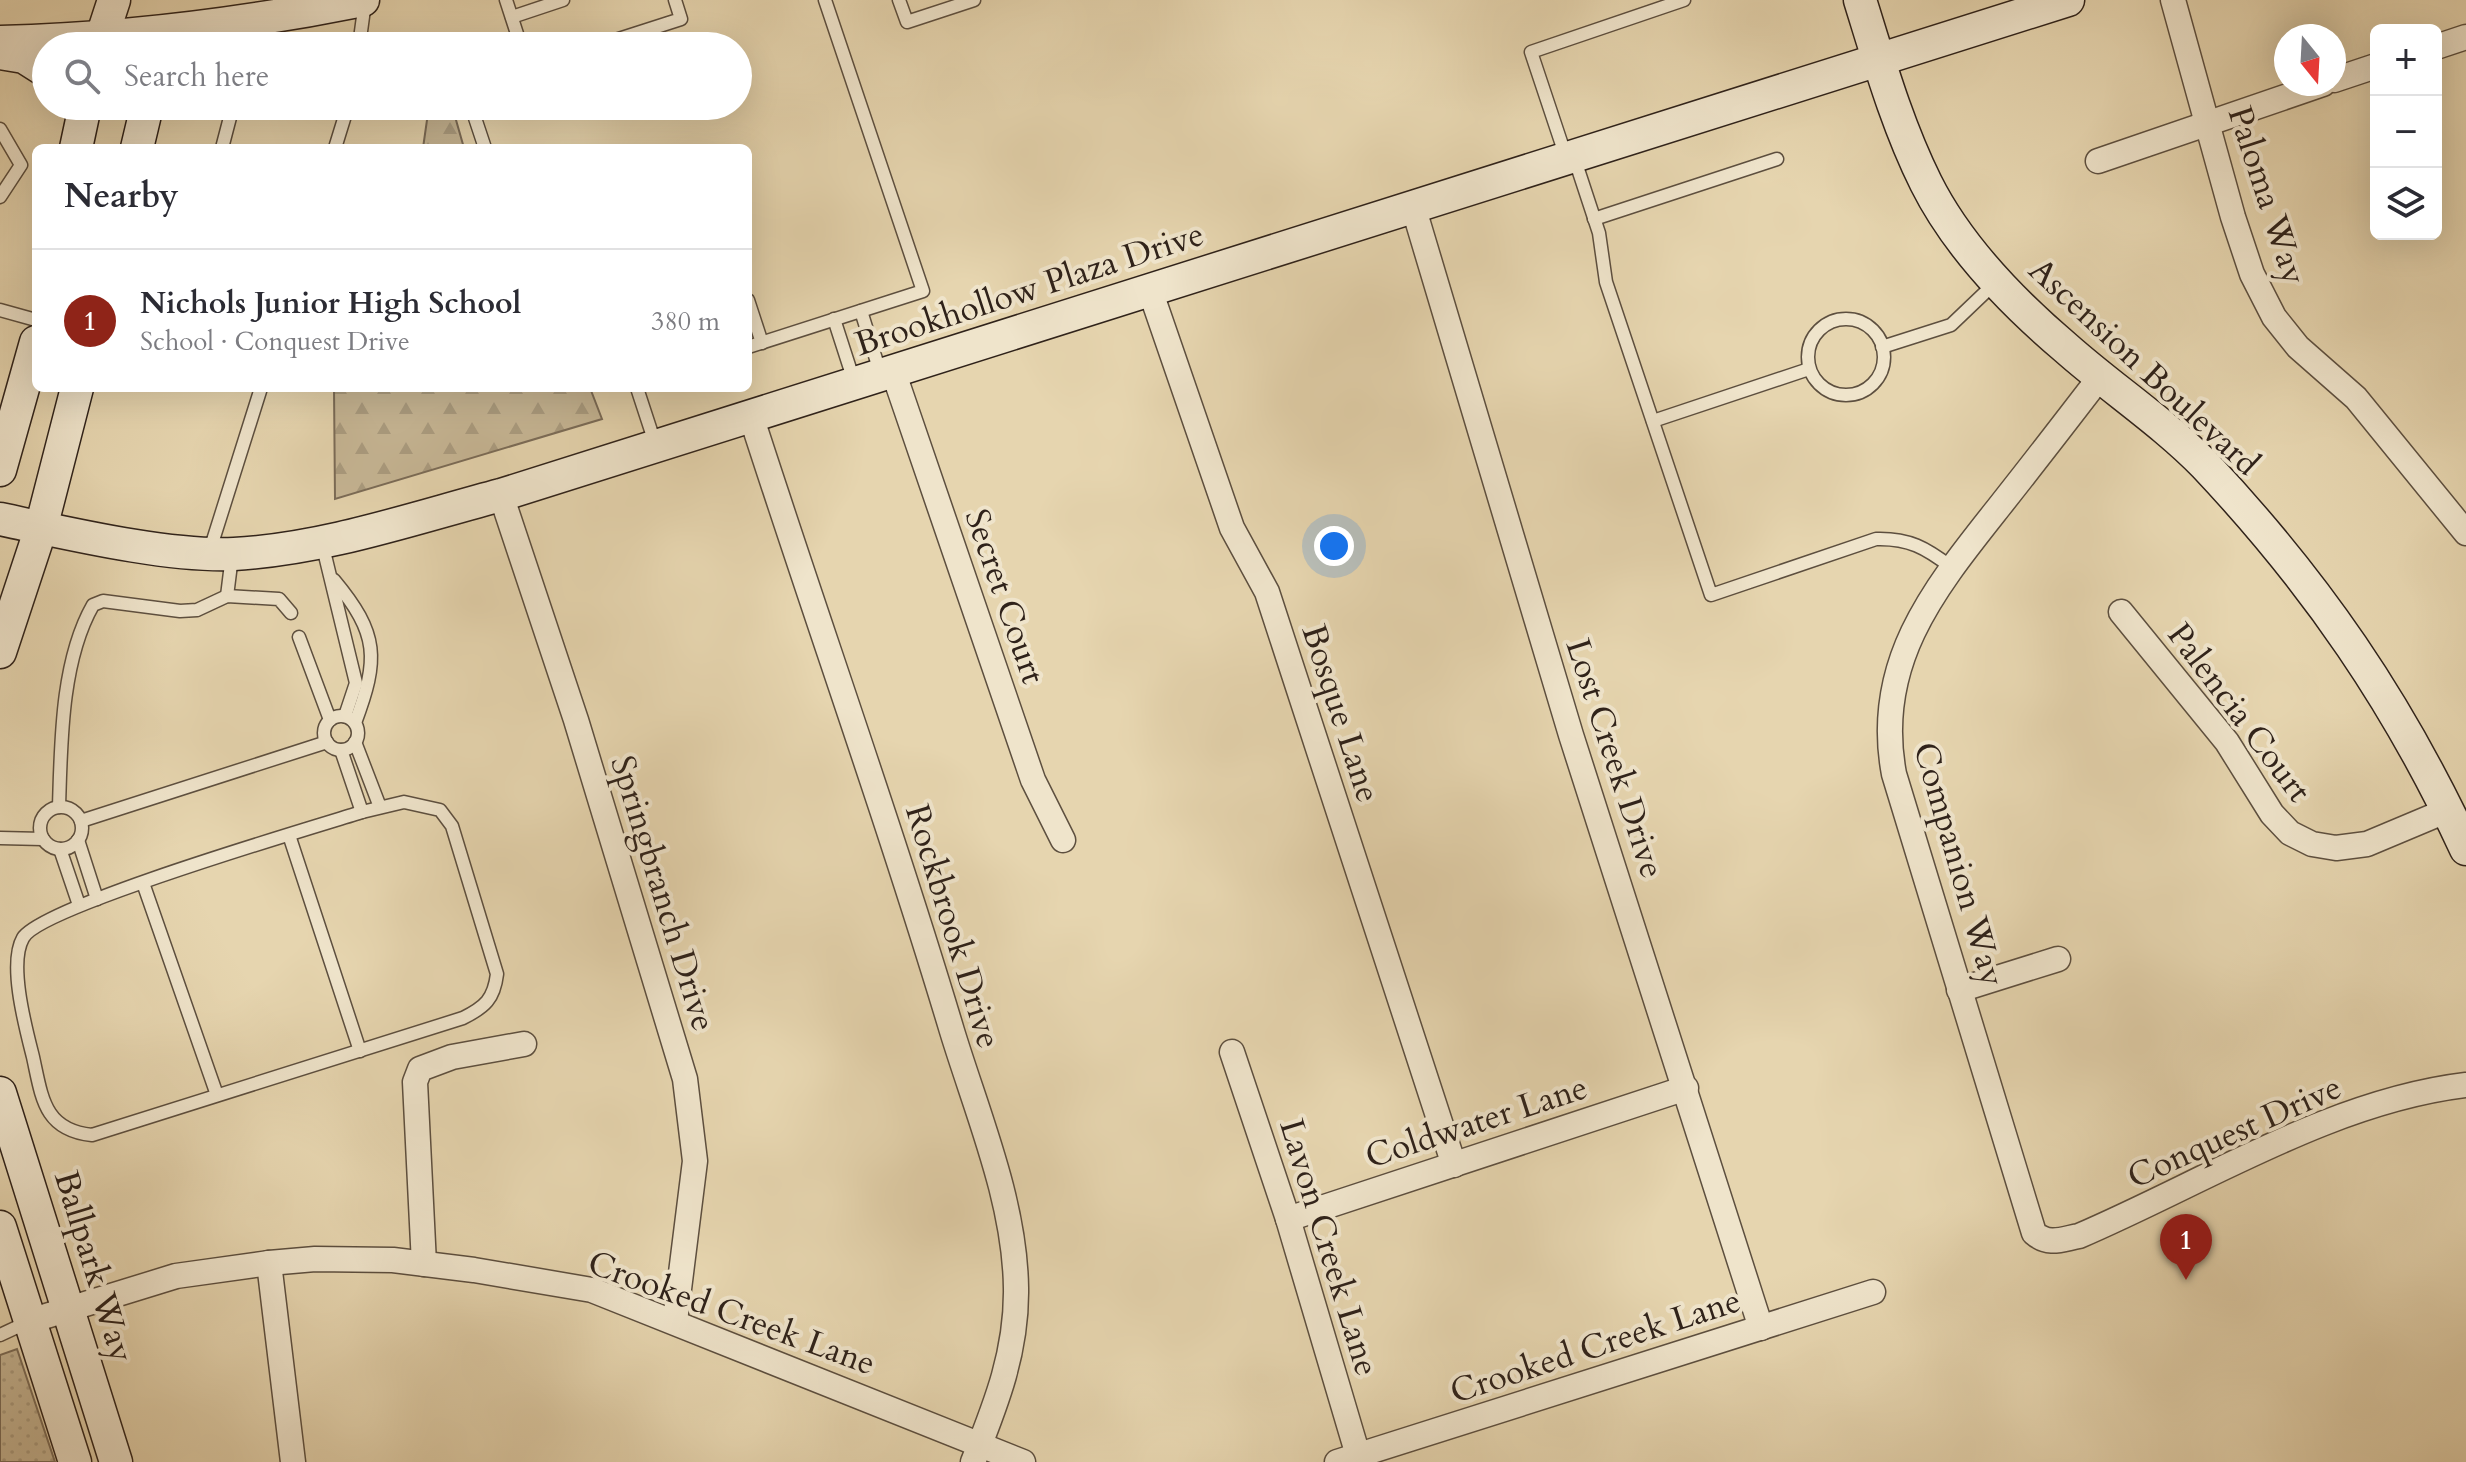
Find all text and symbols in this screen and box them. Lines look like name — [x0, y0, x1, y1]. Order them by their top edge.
north arrow — [2274, 24, 2346, 96]
map controls — [2370, 24, 2442, 240]
button: + — [2370, 24, 2442, 96]
search box — [32, 32, 752, 120]
icon: search — [60, 54, 104, 98]
text: Search here — [124, 56, 269, 97]
button: − — [2370, 96, 2442, 168]
street label: Paloma Way — [2217, 100, 2317, 290]
button: layers — [2370, 168, 2442, 240]
text: Nearby — [64, 173, 179, 219]
street label: Brookhollow Plaza Drive — [849, 211, 1210, 367]
street label: Ascension Boulevard — [2019, 248, 2270, 486]
text: Nichols Junior High School — [140, 283, 521, 324]
text: 1 — [83, 304, 97, 339]
text: 380 m — [651, 304, 720, 339]
text: School · Conquest Drive — [140, 324, 410, 359]
street label: Secret Court — [954, 503, 1056, 690]
your location — [1314, 526, 1354, 566]
street label: Palencia Court — [2157, 614, 2322, 812]
street label: Bosque Lane — [1291, 619, 1391, 808]
street label: Lost Creek Drive — [1555, 633, 1675, 884]
street label: Companion Way — [1902, 737, 2016, 992]
street label: Springbranch Drive — [599, 750, 727, 1037]
street label: Rockbrook Drive — [894, 799, 1012, 1054]
street label: Coldwater Lane — [1359, 1064, 1593, 1179]
street label: Conquest Drive — [2120, 1064, 2349, 1200]
street label: Lavon Creek Lane — [1268, 1113, 1390, 1381]
street label: Ballpark Way — [43, 1165, 145, 1368]
pin: 1 — [2160, 1214, 2212, 1280]
street label: Crooked Creek Lane — [582, 1240, 882, 1386]
street label: Crooked Creek Lane — [1444, 1277, 1746, 1415]

